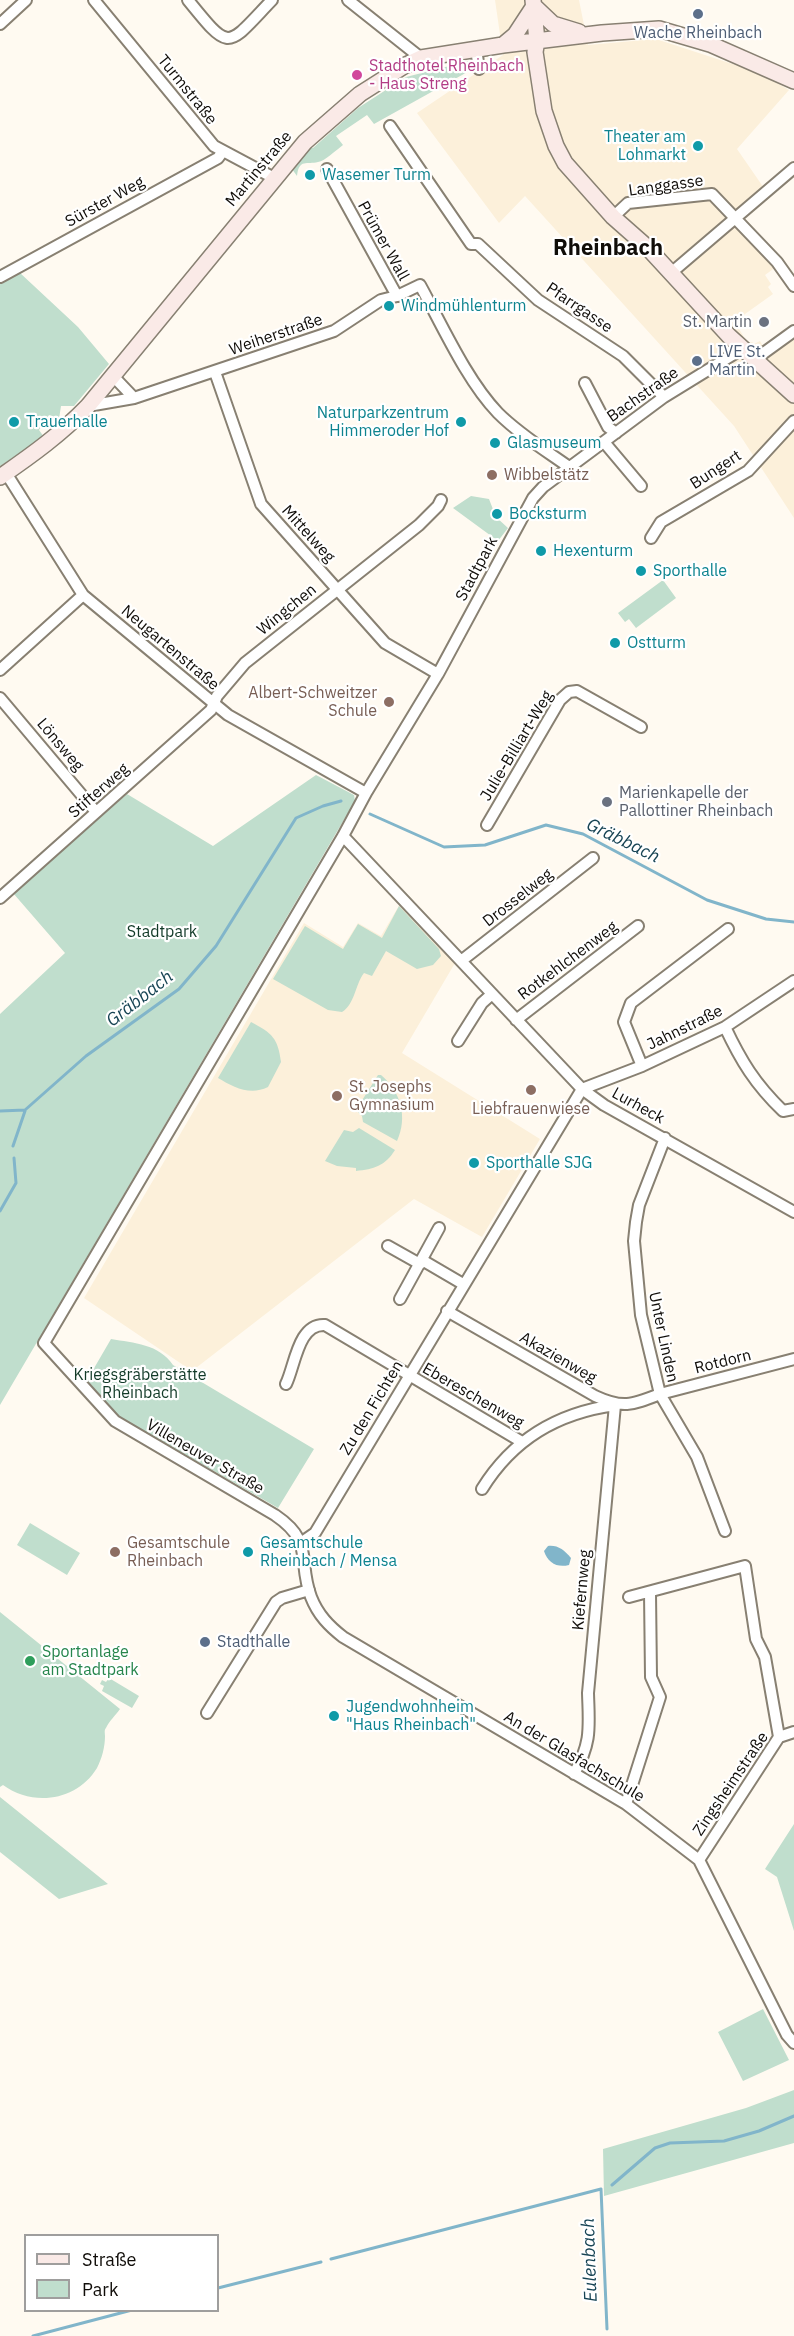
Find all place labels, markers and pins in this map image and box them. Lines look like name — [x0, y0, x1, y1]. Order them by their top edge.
marker: Wache Rheinbach — [691, 7, 705, 21]
place label: Wache Rheinbach — [634, 23, 762, 43]
place label: Stadthotel Rheinbach - Haus Streng — [369, 56, 524, 94]
marker: Stadthotel Rheinbach - Haus Streng — [350, 68, 364, 82]
place label: Theater am Lohmarkt — [604, 127, 686, 165]
marker: Theater am Lohmarkt — [691, 139, 705, 153]
place label: Wasemer Turm — [322, 165, 431, 185]
marker: Wasemer Turm — [303, 168, 317, 182]
place label: Windmühlenturm — [401, 296, 527, 316]
marker: Windmühlenturm — [382, 299, 396, 313]
place label: St. Martin — [683, 312, 752, 332]
marker: St. Martin — [757, 315, 771, 329]
place label: LIVE St. Martin — [709, 342, 766, 380]
marker: LIVE St. Martin — [690, 354, 704, 368]
place label: Naturparkzentrum Himmeroder Hof — [317, 403, 449, 441]
place label: Trauerhalle — [26, 412, 108, 432]
marker: Trauerhalle — [7, 415, 21, 429]
marker: Naturparkzentrum Himmeroder Hof — [454, 415, 468, 429]
place label: Glasmuseum — [507, 433, 601, 453]
marker: Glasmuseum — [488, 436, 502, 450]
place label: Wibbelstätz — [504, 465, 589, 485]
marker: Wibbelstätz — [485, 468, 499, 482]
place label: Bocksturm — [509, 504, 587, 524]
marker: Bocksturm — [490, 507, 504, 521]
place label: Hexenturm — [553, 541, 633, 561]
marker: Hexenturm — [534, 544, 548, 558]
place label: Sporthalle — [653, 561, 727, 581]
marker: Sporthalle — [634, 564, 648, 578]
place label: Ostturm — [627, 633, 686, 653]
marker: Ostturm — [608, 636, 622, 650]
place label: Albert-Schweitzer Schule — [248, 683, 377, 721]
marker: Albert-Schweitzer Schule — [382, 695, 396, 709]
place label: Marienkapelle der Pallottiner Rheinbach — [619, 783, 773, 821]
marker: Marienkapelle der Pallottiner Rheinbach — [600, 795, 614, 809]
place label: St. Josephs Gymnasium — [349, 1077, 435, 1115]
marker: Liebfrauenwiese — [524, 1083, 538, 1097]
marker: St. Josephs Gymnasium — [330, 1089, 344, 1103]
place label: Liebfrauenwiese — [472, 1099, 590, 1119]
place label: Sporthalle SJG — [486, 1153, 592, 1173]
marker: Sporthalle SJG — [467, 1156, 481, 1170]
place label: Gesamtschule Rheinbach — [127, 1533, 230, 1571]
place label: Gesamtschule Rheinbach / Mensa — [260, 1533, 397, 1571]
marker: Gesamtschule Rheinbach — [108, 1545, 122, 1559]
marker: Gesamtschule Rheinbach / Mensa — [241, 1545, 255, 1559]
place label: Stadthalle — [217, 1632, 290, 1652]
marker: Stadthalle — [198, 1635, 212, 1649]
place label: Sportanlage am Stadtpark — [42, 1642, 139, 1680]
marker: Sportanlage am Stadtpark — [23, 1654, 37, 1668]
place label: Jugendwohnheim "Haus Rheinbach" — [346, 1697, 476, 1735]
marker: Jugendwohnheim "Haus Rheinbach" — [327, 1709, 341, 1723]

